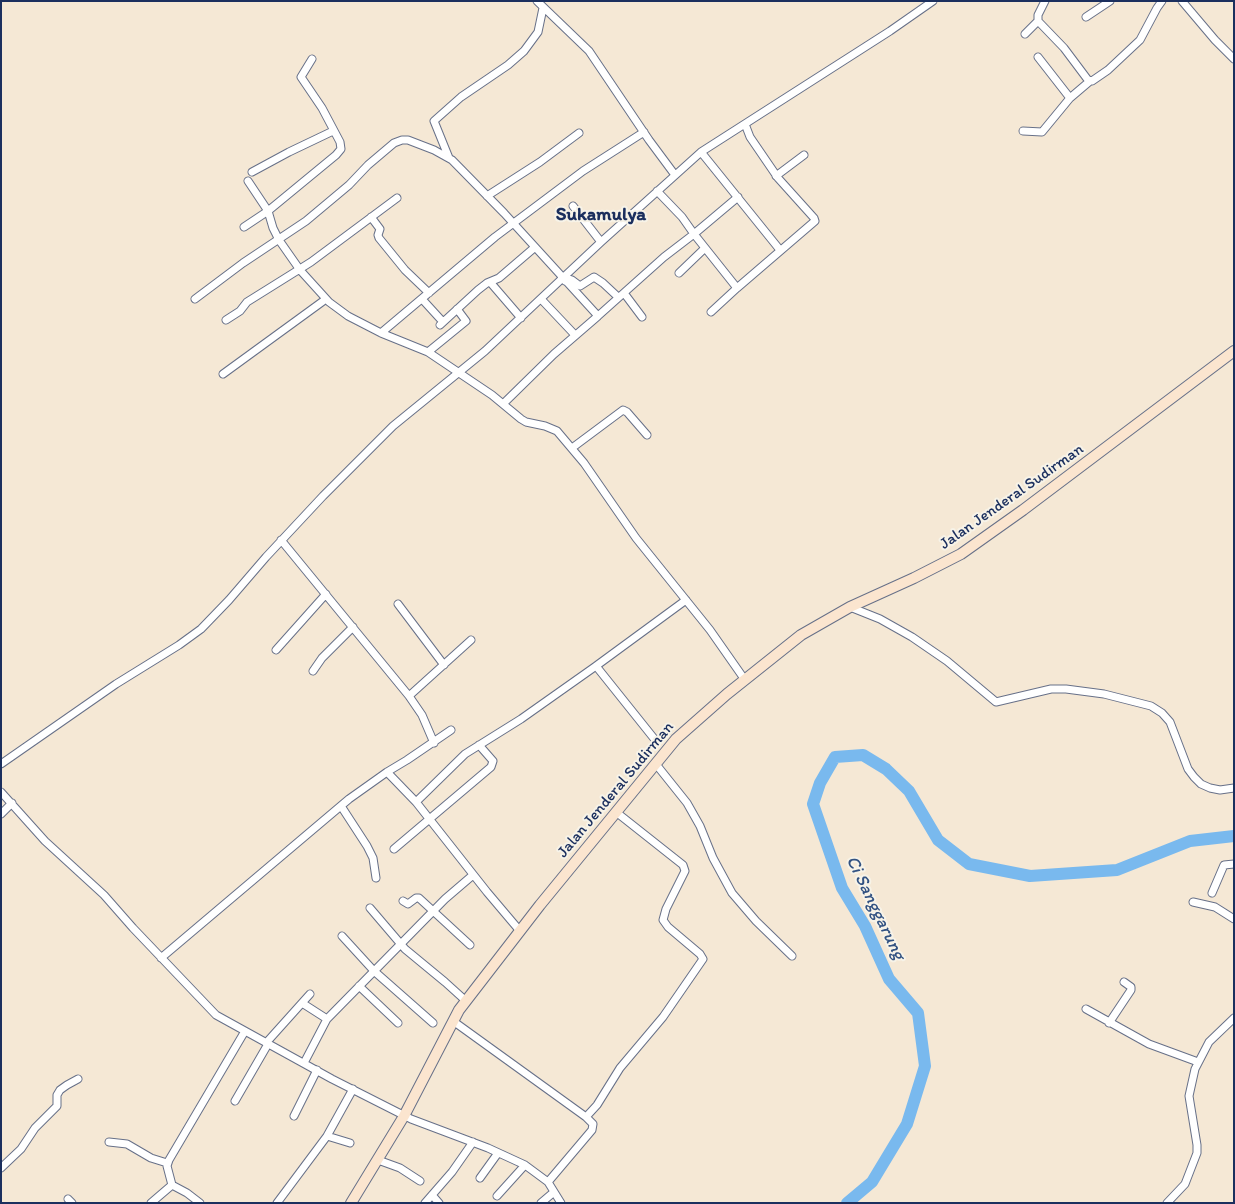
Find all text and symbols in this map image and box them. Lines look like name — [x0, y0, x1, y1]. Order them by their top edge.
district label: Sukamulya — [556, 204, 646, 226]
street label: Jalan Jenderal Sudirman — [936, 440, 1088, 554]
street label: Jalan Jenderal Sudirman — [554, 718, 678, 862]
water label: Ci Sanggarung — [841, 852, 909, 964]

